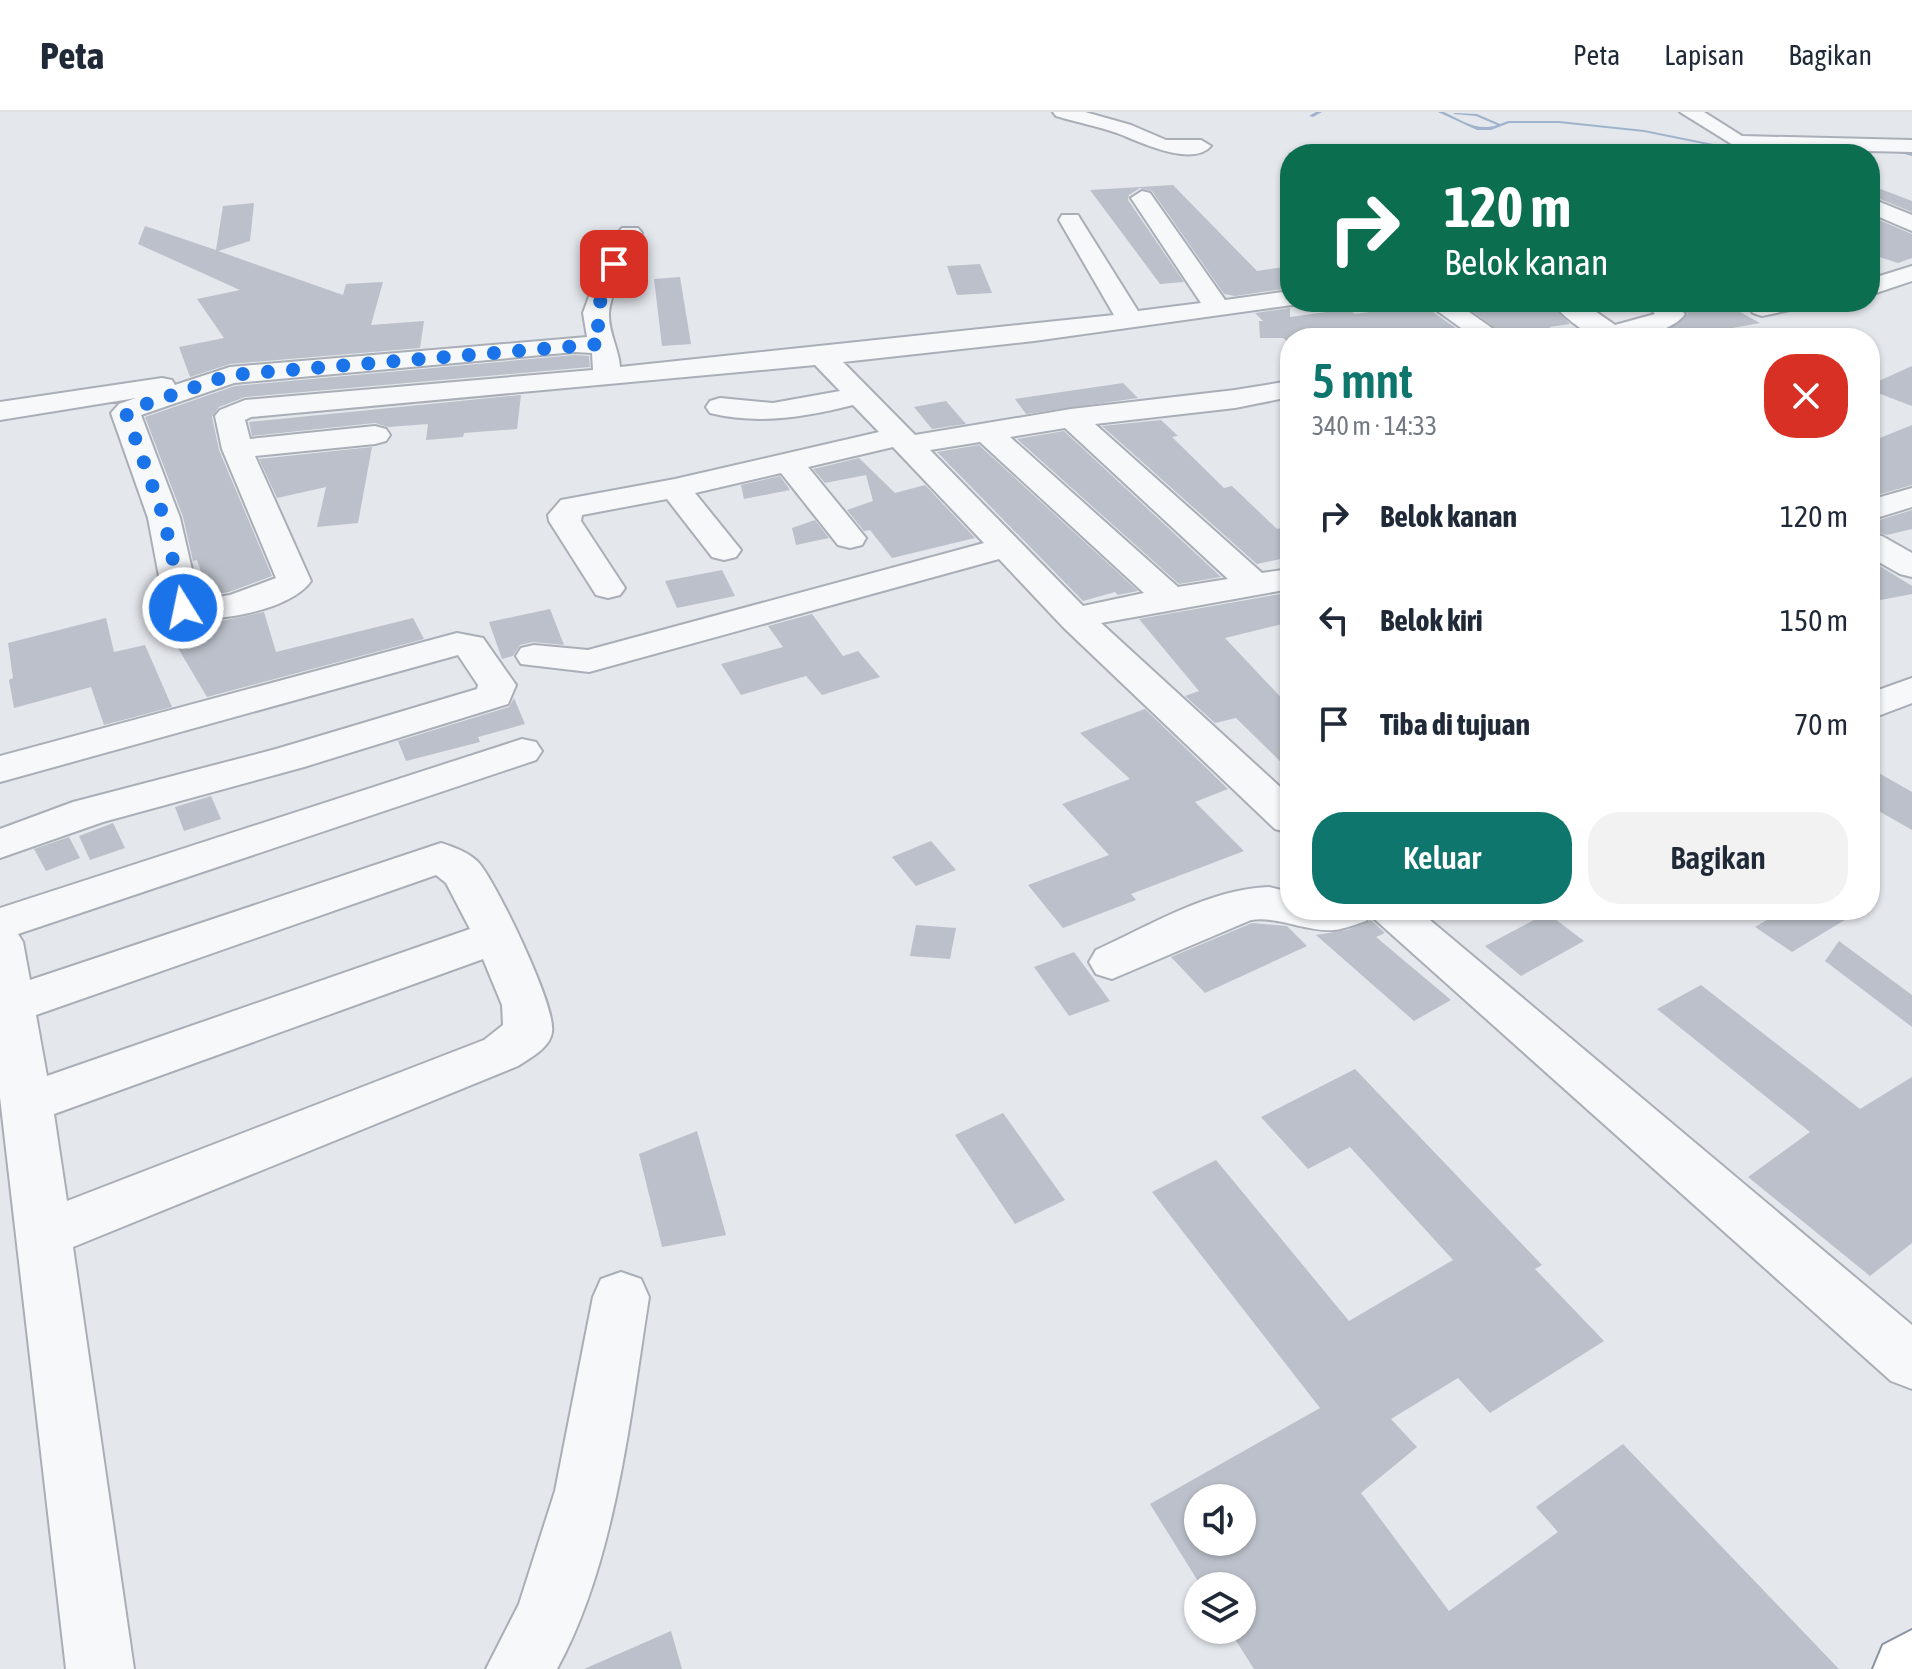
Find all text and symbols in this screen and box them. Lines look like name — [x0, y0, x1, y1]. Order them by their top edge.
text: Peta — [40, 34, 104, 77]
text: Peta — [1573, 39, 1620, 71]
text: Lapisan — [1664, 39, 1744, 71]
text: Bagikan — [1788, 39, 1872, 71]
text: 120 m — [1444, 175, 1571, 239]
icon: right — [1312, 176, 1416, 280]
pin — [580, 230, 648, 298]
text: Belok kanan — [1444, 241, 1609, 283]
icon: arrive — [592, 242, 636, 286]
text: 5 mnt — [1312, 353, 1413, 408]
button: close — [1764, 354, 1848, 438]
text: 340 m · 14:33 — [1312, 411, 1437, 441]
icon: right — [1312, 494, 1356, 538]
text: Belok kanan — [1380, 499, 1517, 533]
text: 120 m — [1780, 499, 1848, 533]
position arrow — [141, 566, 225, 650]
icon: left — [1312, 598, 1356, 642]
text: Belok kiri — [1380, 603, 1483, 637]
text: 150 m — [1780, 603, 1848, 637]
icon: arrive — [1312, 702, 1356, 746]
text: Tiba di tujuan — [1380, 707, 1530, 741]
text: 70 m — [1794, 707, 1848, 741]
button: Keluar — [1312, 812, 1572, 904]
button: Bagikan — [1588, 812, 1848, 904]
map controls — [1184, 1484, 1256, 1644]
button: sound — [1184, 1484, 1256, 1556]
button: layers — [1184, 1572, 1256, 1644]

